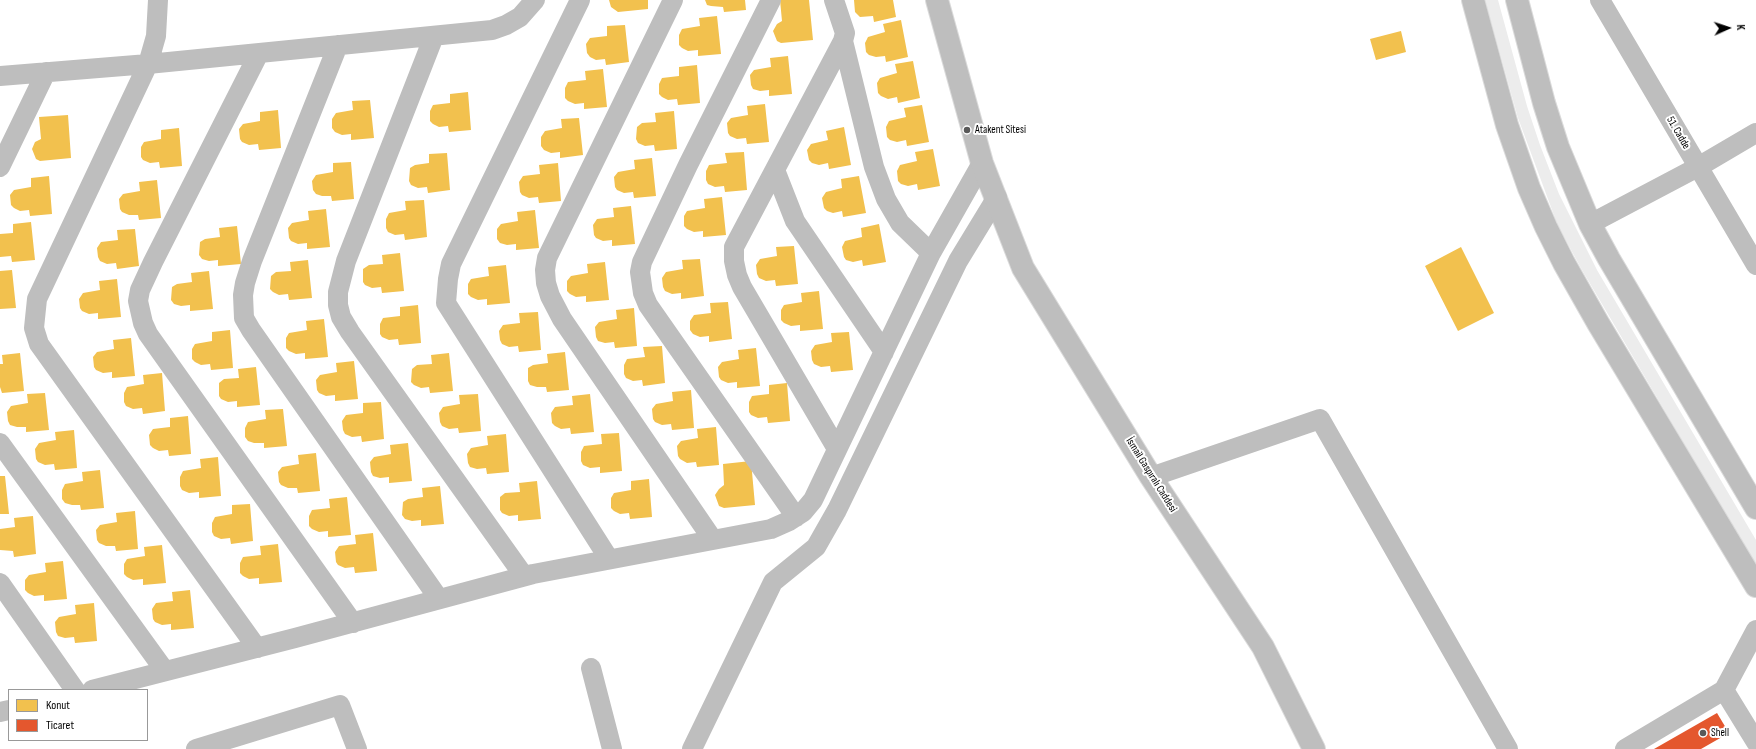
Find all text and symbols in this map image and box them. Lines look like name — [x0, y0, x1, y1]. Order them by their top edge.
north arrow — [1708, 8, 1748, 48]
text: K — [1734, 24, 1747, 30]
street label: 51. Cadde — [1663, 114, 1693, 152]
place label: Atakent Sitesi — [975, 123, 1026, 137]
marker: Atakent Sitesi — [962, 125, 972, 135]
street label: İsmail Gaspıralı Caddesi — [1123, 435, 1179, 515]
legend — [8, 689, 148, 741]
text: Konut — [46, 698, 70, 713]
text: Ticaret — [46, 718, 74, 733]
place label: Shell — [1711, 726, 1729, 740]
marker: Shell — [1698, 728, 1708, 738]

